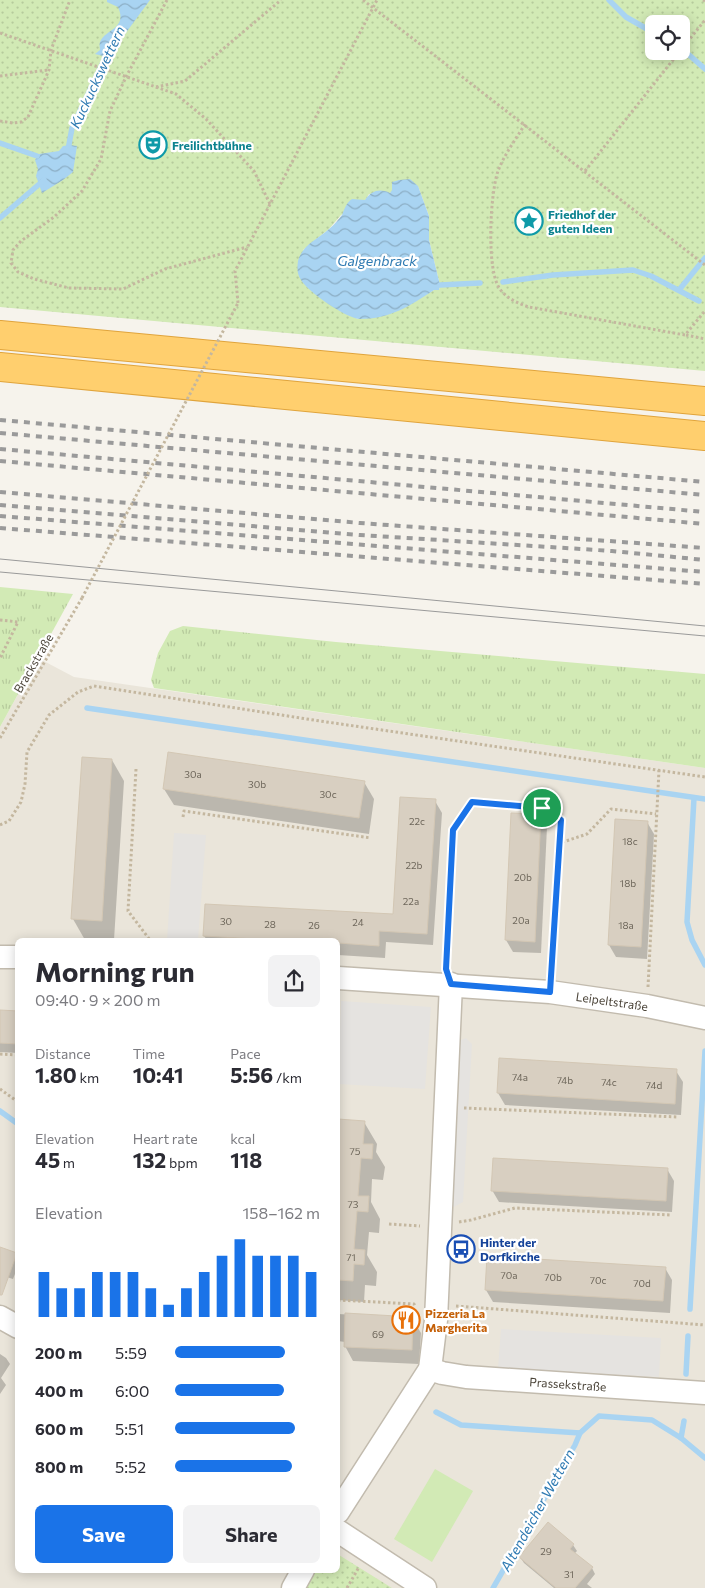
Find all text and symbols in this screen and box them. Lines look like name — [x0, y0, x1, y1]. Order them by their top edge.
map controls — [645, 15, 690, 60]
button: locate — [645, 15, 690, 60]
water label: Kuckuckswettern — [66, 23, 128, 131]
theatre icon: Freilichtbühne — [138, 130, 168, 160]
place label: Freilichtbühne — [172, 138, 252, 152]
place icon: Friedhof der guten Ideen — [514, 206, 544, 236]
place label: Friedhof der guten Ideen — [548, 207, 616, 235]
water label: Galgenbrack — [337, 252, 417, 269]
street label: Brackstraße — [10, 631, 56, 695]
house number: 30a — [184, 768, 202, 780]
house number: 30b — [248, 778, 266, 790]
pin — [521, 787, 563, 829]
house number: 30c — [319, 788, 337, 800]
icon: arrive — [528, 794, 556, 822]
house number: 22c — [409, 815, 425, 827]
house number: 18c — [622, 835, 638, 847]
house number: 22b — [405, 859, 423, 871]
house number: 20b — [514, 871, 532, 883]
house number: 18b — [620, 877, 636, 889]
house number: 22a — [403, 895, 419, 907]
house number: 20a — [512, 914, 530, 926]
house number: 30 — [220, 915, 232, 927]
house number: 24 — [352, 916, 364, 928]
house number: 28 — [264, 918, 276, 930]
house number: 26 — [308, 919, 320, 931]
house number: 18a — [618, 919, 634, 931]
text: Morning run — [35, 954, 195, 988]
button: share — [268, 955, 320, 1007]
street label: Leipeltstraße — [575, 989, 649, 1013]
text: 09:40 · 9 × 200 m — [35, 990, 161, 1009]
text: Distance — [35, 1045, 91, 1062]
text: Time — [133, 1045, 165, 1062]
text: Pace — [230, 1045, 261, 1062]
text: 1.80 — [35, 1062, 77, 1087]
text: 10:41 — [133, 1062, 183, 1087]
text: 5:56 — [230, 1062, 273, 1087]
text: km — [77, 1069, 99, 1086]
text: /km — [273, 1069, 302, 1086]
house number: 74a — [512, 1071, 528, 1083]
house number: 74b — [557, 1074, 573, 1086]
house number: 74c — [601, 1076, 617, 1088]
house number: 74d — [646, 1079, 662, 1091]
text: Elevation — [35, 1130, 94, 1147]
text: Heart rate — [133, 1130, 198, 1147]
text: kcal — [230, 1130, 255, 1147]
house number: 75 — [350, 1145, 361, 1157]
text: 45 — [35, 1147, 60, 1172]
text: 132 — [133, 1147, 166, 1172]
text: 118 — [230, 1147, 262, 1172]
text: m — [60, 1154, 75, 1171]
text: bpm — [166, 1154, 198, 1171]
house number: 73 — [348, 1198, 359, 1210]
text: Elevation — [35, 1203, 103, 1222]
text: 158–162 m — [242, 1203, 320, 1222]
bus stop icon: Hinter der Dorfkirche — [446, 1234, 476, 1264]
place label: Hinter der Dorfkirche — [480, 1235, 540, 1263]
house number: 71 — [346, 1251, 356, 1263]
house number: 70a — [500, 1269, 518, 1281]
house number: 70b — [544, 1271, 562, 1283]
house number: 70c — [590, 1274, 606, 1286]
house number: 70d — [633, 1277, 651, 1289]
restaurant icon: Pizzeria La Margherita — [391, 1305, 421, 1335]
place label: Pizzeria La Margherita — [425, 1306, 487, 1334]
house number: 69 — [372, 1328, 384, 1340]
text: 200 m — [35, 1343, 82, 1362]
text: 5:59 — [115, 1343, 147, 1362]
street label: Prassekstraße — [529, 1374, 607, 1393]
text: 400 m — [35, 1381, 83, 1400]
text: 6:00 — [115, 1381, 149, 1400]
text: 600 m — [35, 1419, 83, 1438]
text: 5:51 — [115, 1419, 144, 1438]
water label: Altendeicher Wettern — [496, 1446, 578, 1575]
text: 800 m — [35, 1457, 83, 1476]
text: 5:52 — [115, 1457, 146, 1476]
button: Save — [35, 1505, 173, 1563]
button: Share — [183, 1505, 320, 1563]
house number: 29 — [540, 1545, 552, 1557]
house number: 31 — [564, 1568, 574, 1580]

